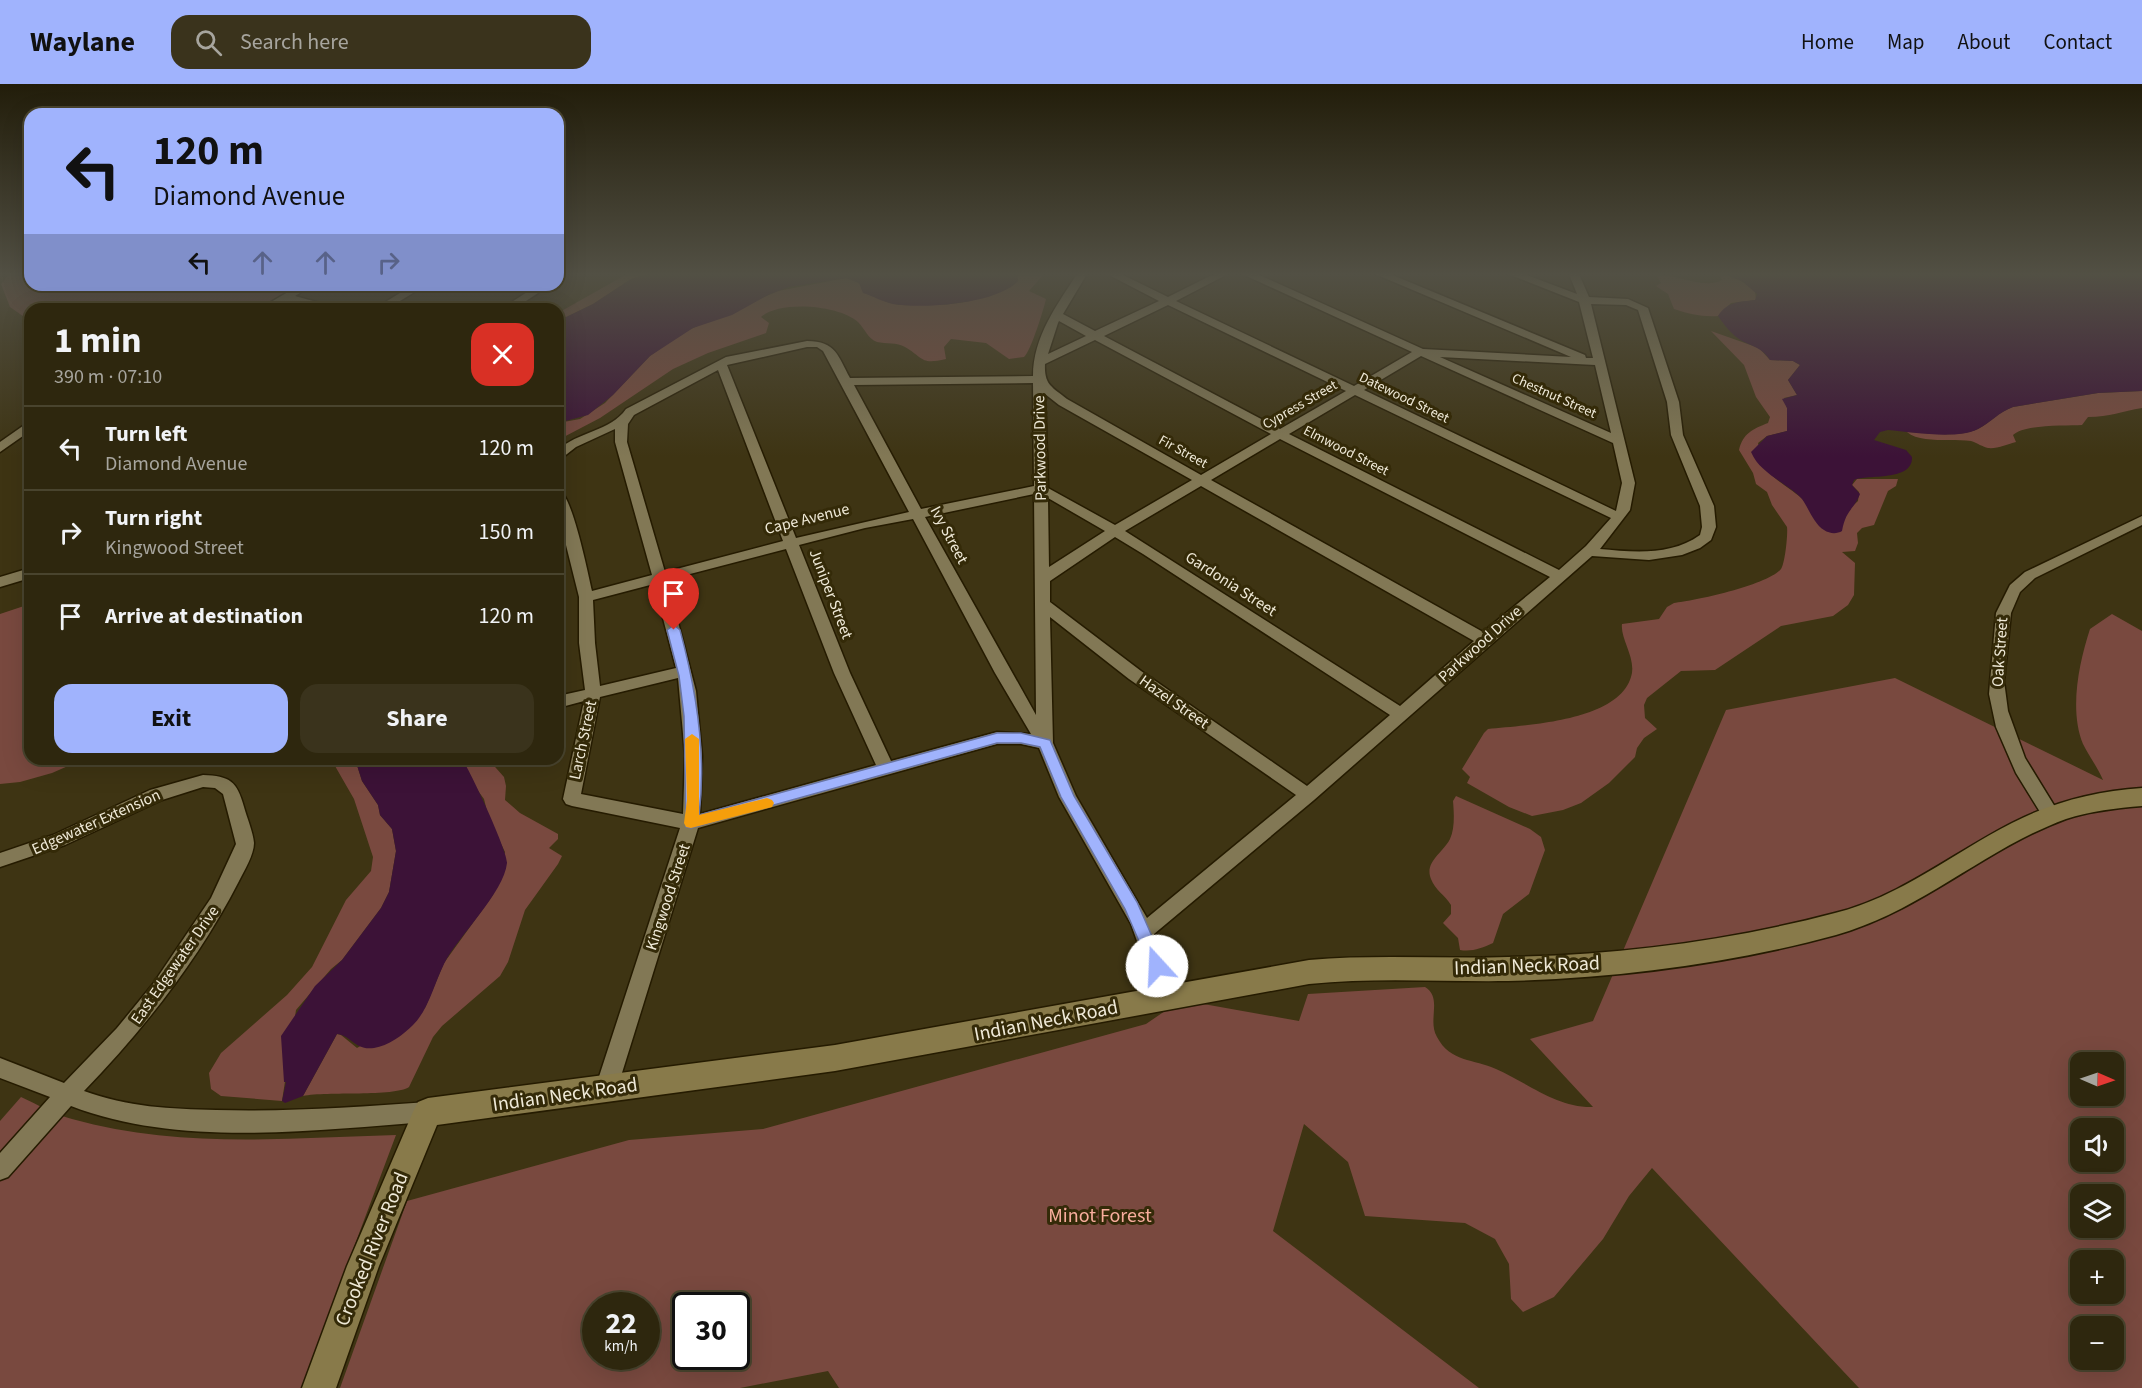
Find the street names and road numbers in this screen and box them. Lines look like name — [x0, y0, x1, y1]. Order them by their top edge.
street label: Datewood Street — [1356, 368, 1453, 429]
street label: Chestnut Street — [1508, 368, 1600, 424]
street label: Cypress Street — [1259, 375, 1341, 435]
street label: Parkwood Drive — [1028, 395, 1052, 501]
street label: Elmwood Street — [1300, 421, 1392, 481]
street label: Fir Street — [1155, 430, 1211, 474]
street label: Cape Avenue — [762, 498, 852, 540]
street label: Ivy Street — [925, 502, 974, 568]
street label: Juniper Street — [804, 546, 858, 643]
street label: Gardonia Street — [1181, 546, 1281, 622]
street label: Parkwood Drive — [1433, 601, 1527, 687]
street label: Oak Street — [1987, 616, 2013, 688]
street label: Hazel Street — [1135, 670, 1214, 734]
street label: Larch Street — [564, 698, 602, 782]
street label: Edgewater Extension — [28, 784, 164, 860]
street label: Kingwood Street — [640, 840, 696, 953]
street label: East Edgewater Drive — [126, 901, 224, 1029]
street label: Indian Neck Road — [1454, 949, 1600, 983]
street label: Indian Neck Road — [972, 993, 1120, 1049]
street label: Indian Neck Road — [491, 1071, 639, 1119]
street label: Crooked River Road — [328, 1168, 416, 1330]

